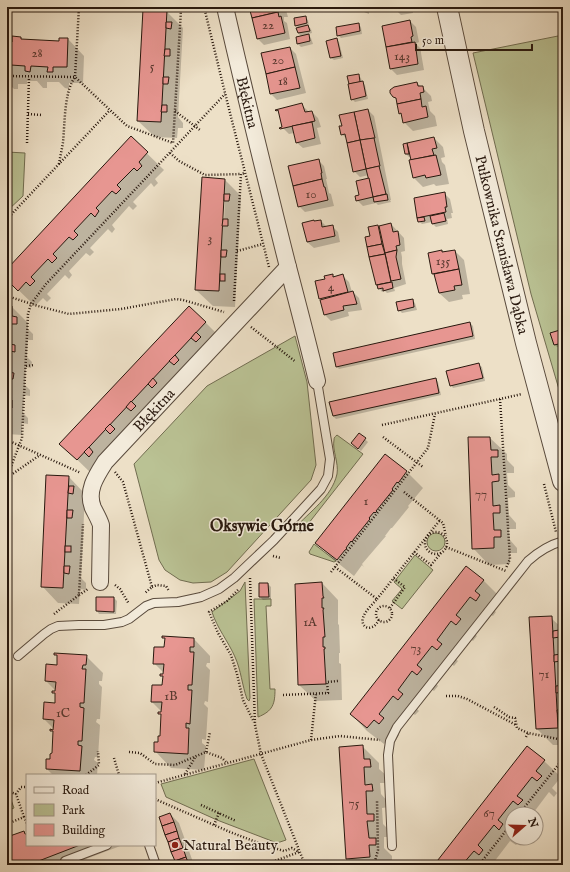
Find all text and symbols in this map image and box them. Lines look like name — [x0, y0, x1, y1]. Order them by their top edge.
house number: 22 — [262, 17, 274, 34]
scale bar — [416, 26, 532, 52]
text: 50 m — [422, 33, 444, 48]
house number: 28 — [31, 45, 43, 62]
house number: 143 — [394, 48, 410, 65]
house number: 20 — [272, 52, 284, 69]
house number: 5 — [150, 58, 155, 75]
house number: 18 — [278, 73, 288, 90]
street label: Błękitna — [232, 75, 263, 131]
street label: Pułkownika Stanisława Dąbka — [471, 153, 533, 337]
house number: 10 — [305, 186, 317, 203]
house number: 3 — [208, 230, 213, 247]
house number: 135 — [436, 253, 450, 270]
house number: 4 — [328, 279, 335, 296]
street label: Błękitna — [129, 384, 179, 436]
house number: 77 — [475, 486, 487, 503]
house number: 1 — [364, 493, 369, 510]
district label: Oksywie Górne — [210, 517, 315, 537]
house number: 1A — [303, 614, 318, 631]
house number: 73 — [411, 640, 422, 657]
house number: 71 — [539, 666, 550, 683]
house number: 1B — [164, 688, 178, 705]
house number: 1C — [56, 705, 70, 722]
legend — [26, 774, 156, 846]
text: Road — [62, 783, 90, 798]
house number: 75 — [349, 795, 360, 812]
text: Park — [62, 803, 85, 818]
house number: 67 — [483, 805, 495, 822]
north arrow — [504, 806, 544, 846]
text: N — [524, 815, 541, 830]
text: Building — [62, 823, 106, 838]
place label: Natural Beauty — [183, 836, 279, 855]
marker: Natural Beauty — [170, 840, 180, 850]

